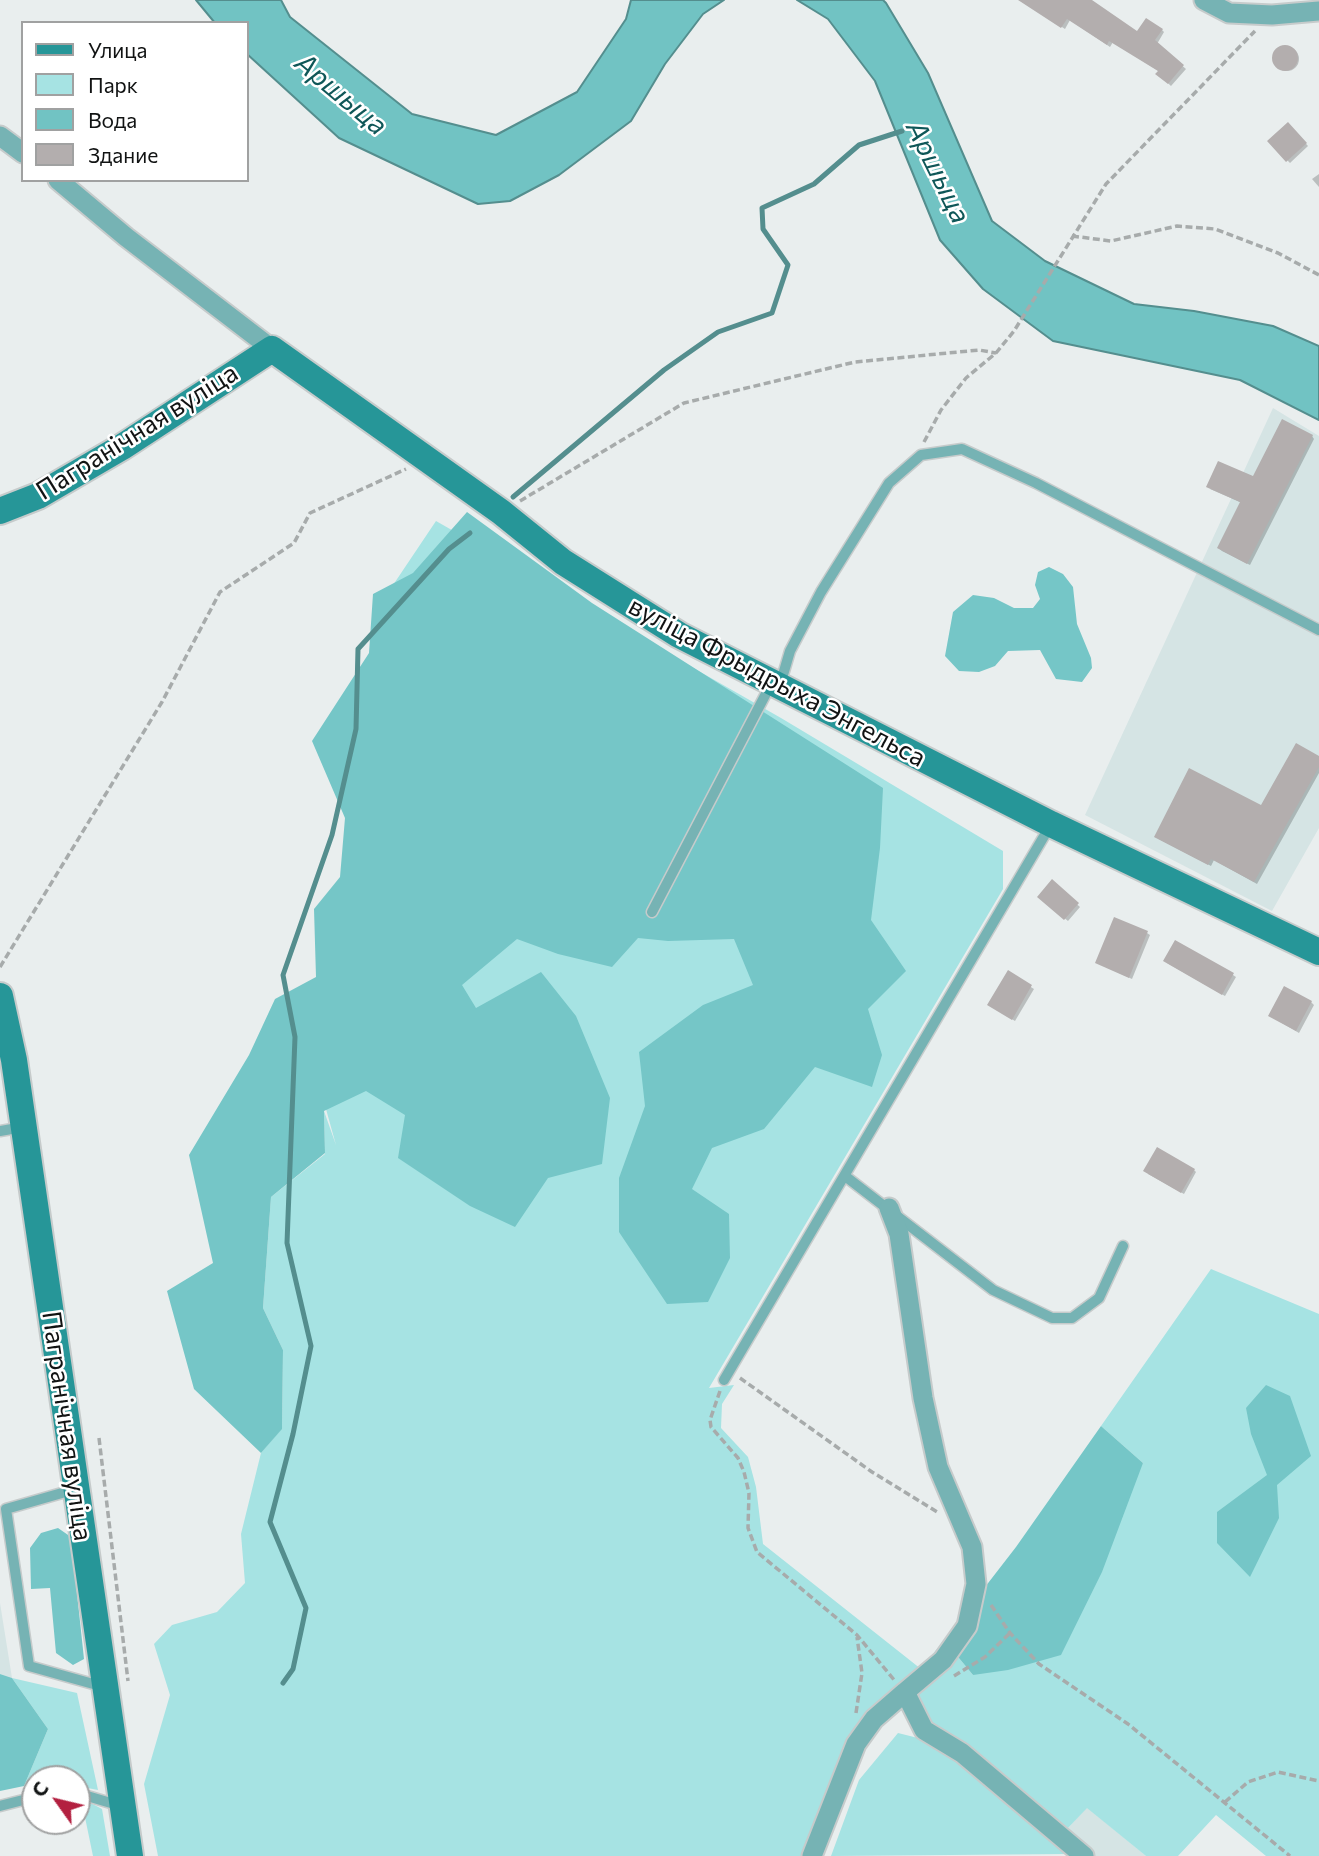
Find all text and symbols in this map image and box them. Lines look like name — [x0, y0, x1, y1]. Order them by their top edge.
legend — [21, 21, 248, 182]
text: Улица — [88, 37, 147, 62]
water label: Аршыца — [288, 46, 394, 142]
text: Парк — [88, 72, 138, 97]
text: Вода — [88, 107, 137, 132]
water label: Аршыца — [899, 115, 977, 229]
text: Здание — [88, 142, 158, 167]
street label: Пагранічная вуліца — [30, 357, 244, 507]
street label: вуліца Фрыдрыха Энгельса — [623, 590, 931, 774]
street label: Пагранічная вуліца — [35, 1309, 99, 1543]
north arrow — [21, 1765, 91, 1835]
text: С — [27, 1777, 53, 1801]

